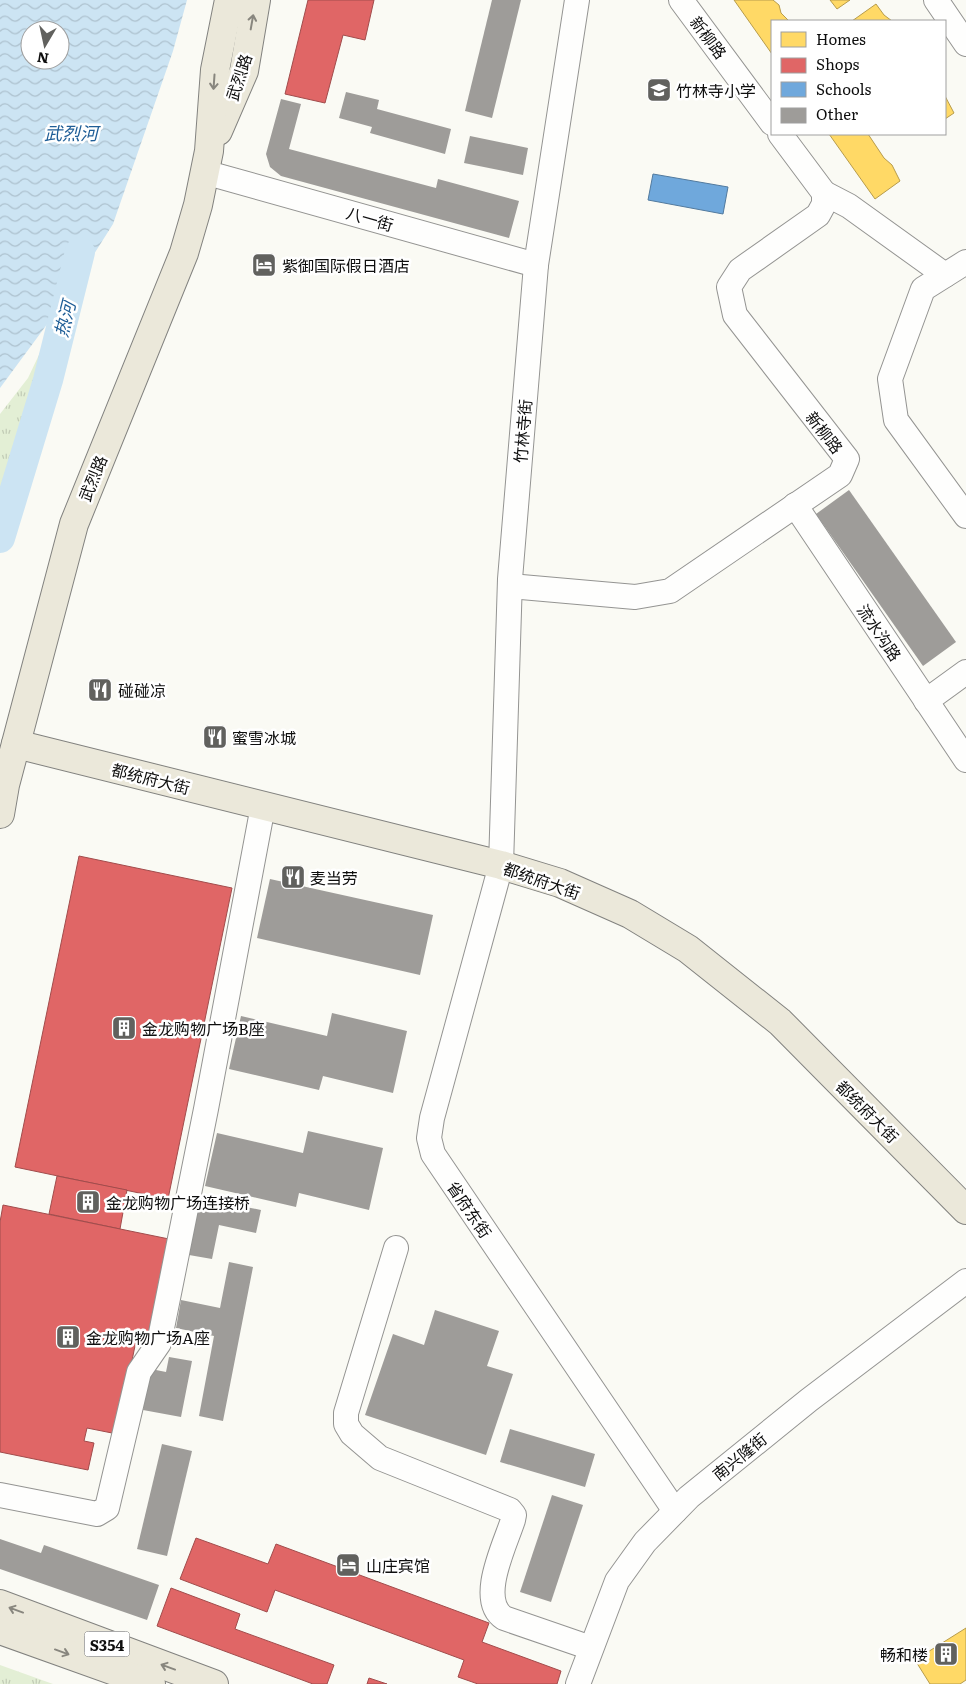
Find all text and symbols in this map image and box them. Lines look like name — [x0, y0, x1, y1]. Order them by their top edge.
street label: 新柳路 — [685, 11, 733, 63]
one-way arrow — [248, 15, 258, 31]
north arrow — [20, 20, 70, 70]
legend — [771, 20, 946, 135]
text: Homes — [816, 27, 866, 50]
text: N — [35, 48, 50, 70]
street label: 武烈路 — [219, 50, 257, 104]
text: Shops — [816, 52, 859, 75]
one-way arrow — [210, 74, 219, 90]
school or university icon: 竹林寺小学 — [646, 77, 672, 103]
text: Schools — [816, 77, 872, 100]
place label: 竹林寺小学 — [676, 78, 756, 102]
text: Other — [816, 102, 858, 125]
water label: 武烈河 — [44, 119, 101, 146]
street label: 八一街 — [344, 200, 396, 236]
hotel icon: 紫御国际假日酒店 — [251, 252, 277, 278]
place label: 紫御国际假日酒店 — [282, 253, 410, 277]
water label: 热河 — [47, 295, 82, 340]
street label: 竹林寺街 — [507, 398, 537, 464]
street label: 新柳路 — [801, 406, 849, 458]
street label: 武烈路 — [72, 451, 112, 505]
street label: 流水沟路 — [852, 599, 908, 665]
restaurant icon: 碰碰凉 — [87, 677, 113, 703]
place label: 碰碰凉 — [118, 678, 166, 702]
restaurant icon: 蜜雪冰城 — [202, 724, 228, 750]
place label: 蜜雪冰城 — [232, 725, 296, 749]
street label: 都统府大街 — [109, 757, 193, 799]
street label: 都统府大街 — [500, 856, 584, 904]
restaurant icon: 麦当劳 — [280, 864, 306, 890]
place label: 麦当劳 — [310, 865, 358, 889]
building icon: 金龙购物广场B座 — [111, 1015, 137, 1041]
place label: 金龙购物广场B座 — [142, 1016, 265, 1040]
street label: 都统府大街 — [831, 1074, 905, 1148]
street label: 省府东街 — [442, 1176, 498, 1242]
building icon: 金龙购物广场连接桥 — [75, 1189, 101, 1215]
place label: 金龙购物广场连接桥 — [106, 1190, 250, 1214]
building icon: 金龙购物广场A座 — [55, 1324, 81, 1350]
place label: 金龙购物广场A座 — [86, 1325, 210, 1349]
street label: 南兴隆街 — [707, 1427, 771, 1485]
hotel icon: 山庄宾馆 — [335, 1552, 361, 1578]
place label: 山庄宾馆 — [366, 1553, 430, 1577]
one-way arrow — [9, 1605, 24, 1614]
road number: S354 — [84, 1632, 130, 1656]
building icon: 畅和楼 — [933, 1641, 959, 1667]
place label: 畅和楼 — [880, 1642, 928, 1666]
one-way arrow — [54, 1648, 70, 1657]
one-way arrow — [161, 1662, 176, 1671]

